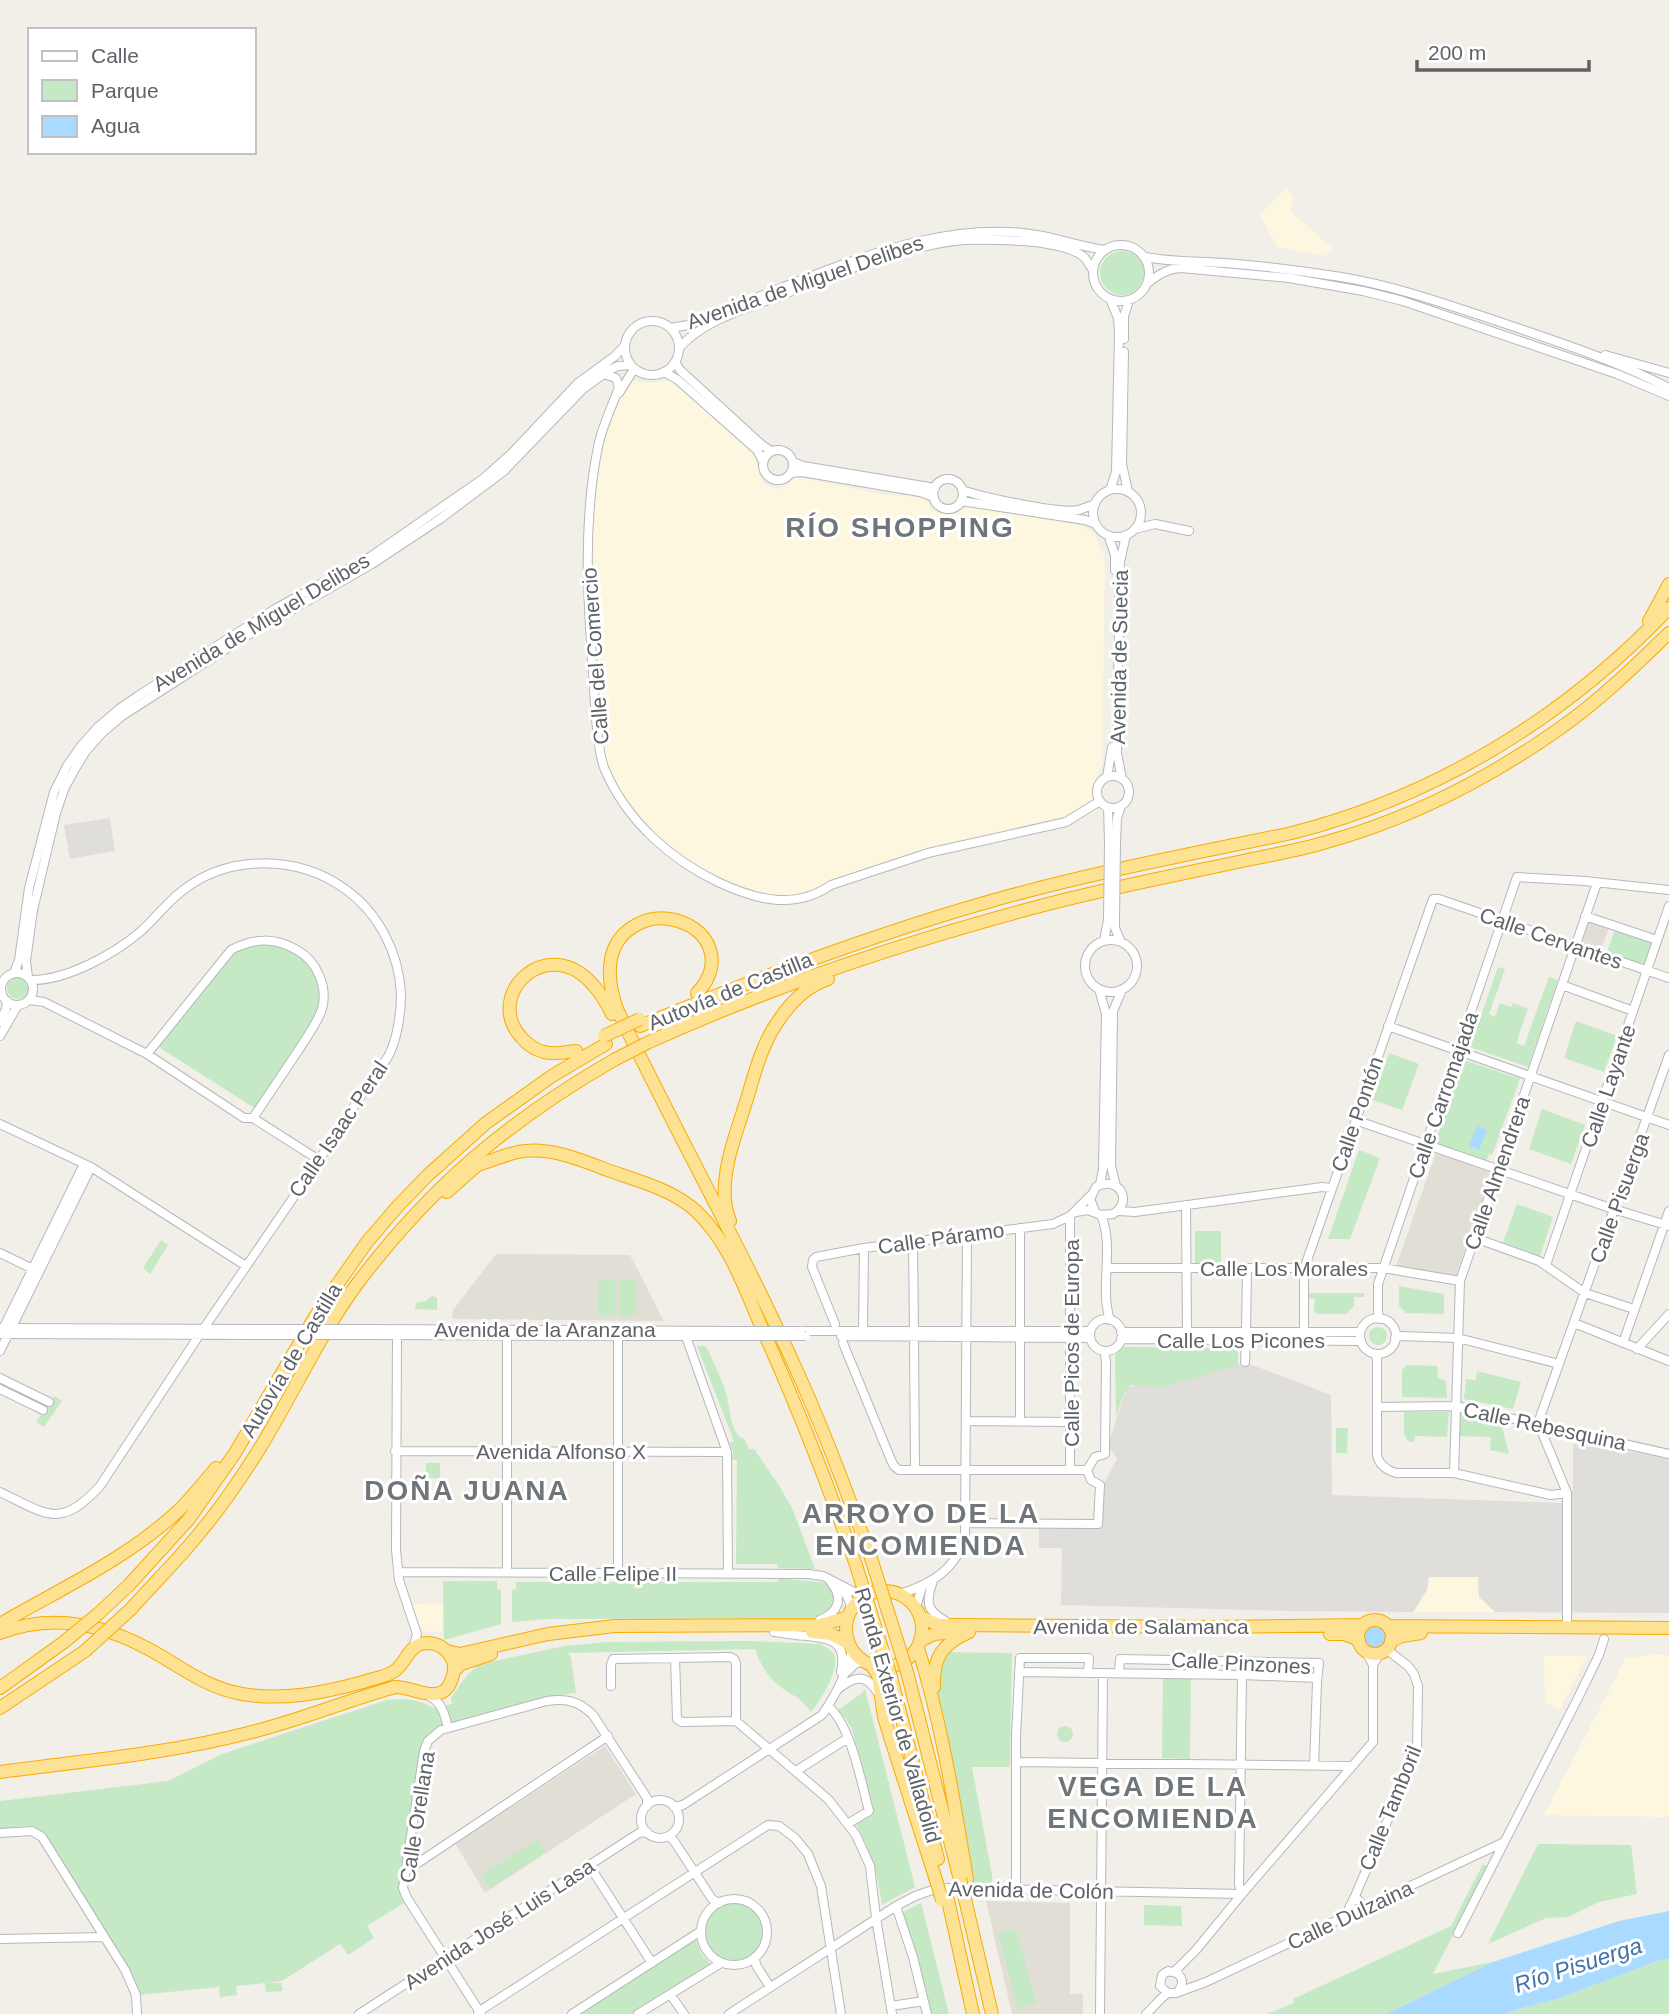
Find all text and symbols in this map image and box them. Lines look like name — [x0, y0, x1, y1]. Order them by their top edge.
legend — [28, 28, 256, 154]
scale bar — [1417, 28, 1588, 72]
text: 200 m — [1428, 41, 1486, 64]
text: Calle — [91, 44, 139, 67]
text: Parque — [91, 79, 159, 102]
text: Agua — [91, 114, 140, 137]
street label: Avenida de Miguel Delibes — [684, 231, 926, 333]
district label: RÍO SHOPPING — [785, 512, 1015, 543]
street label: Avenida de Miguel Delibes — [149, 548, 373, 696]
street label: Calle del Comercio — [577, 567, 613, 745]
street label: Avenida de Suecia — [1106, 569, 1132, 745]
street label: Calle Cervantes — [1477, 903, 1625, 973]
street label: Autovía de Castilla — [645, 947, 816, 1034]
street label: Calle Carromajada — [1404, 1008, 1482, 1182]
street label: Calle Layante — [1576, 1022, 1640, 1150]
street label: Calle Pontón — [1327, 1053, 1387, 1175]
street label: Calle Isaac Peral — [284, 1057, 392, 1201]
street label: Calle Almendrera — [1460, 1093, 1534, 1253]
street label: Calle Pisuerga — [1585, 1130, 1653, 1266]
street label: Calle Páramo — [876, 1218, 1006, 1258]
street label: Calle Picos de Europa — [1060, 1239, 1083, 1447]
street label: Calle Los Morales — [1200, 1257, 1368, 1280]
street label: Autovía de Castilla — [236, 1279, 346, 1441]
street label: Avenida de la Aranzana — [434, 1318, 656, 1341]
street label: Calle Los Picones — [1157, 1329, 1325, 1352]
street label: Calle Rebesquina — [1462, 1398, 1629, 1455]
street label: Avenida Alfonso X — [476, 1440, 646, 1463]
district label: DOÑA JUANA — [364, 1475, 570, 1506]
district label: ARROYO DE LA ENCOMIENDA — [802, 1498, 1040, 1561]
street label: Calle Felipe II — [549, 1562, 677, 1585]
street label: Ronda Exterior de Valladolid — [850, 1585, 946, 1845]
street label: Avenida de Salamanca — [1033, 1615, 1249, 1638]
street label: Calle Pinzones — [1170, 1648, 1312, 1678]
street label: Calle Tamboril — [1354, 1742, 1426, 1874]
street label: Calle Orellana — [395, 1749, 439, 1885]
district label: VEGA DE LA ENCOMIENDA — [1047, 1771, 1259, 1834]
street label: Avenida José Luis Lasa — [400, 1854, 598, 1994]
street label: Calle Dulzaina — [1284, 1876, 1417, 1954]
street label: Avenida de Colón — [948, 1877, 1114, 1903]
water label: Río Pisuerga — [1511, 1932, 1645, 1998]

